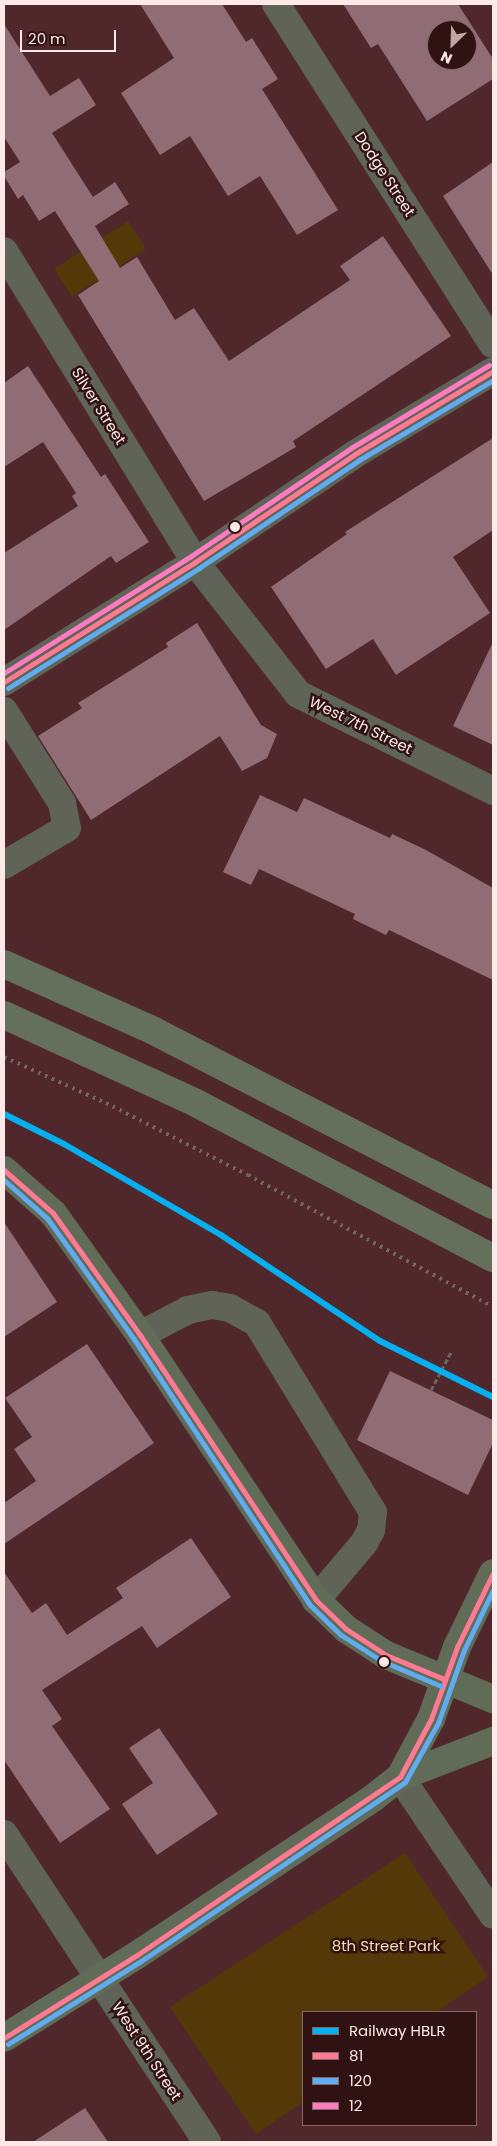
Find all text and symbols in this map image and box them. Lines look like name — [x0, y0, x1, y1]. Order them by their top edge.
scale bar — [22, 20, 119, 52]
north arrow — [427, 20, 477, 70]
text: 20 m — [28, 28, 66, 49]
text: N — [437, 47, 455, 69]
street label: Dodge Street — [351, 128, 419, 220]
street label: Silver Street — [68, 364, 130, 448]
unlabelled marker — [230, 522, 240, 532]
street label: West 7th Street — [307, 692, 415, 758]
unlabelled marker — [379, 1657, 389, 1667]
park label: 8th Street Park — [332, 1937, 440, 1955]
street label: West 9th Street — [108, 1998, 186, 2104]
legend — [302, 2011, 477, 2126]
text: Railway HBLR — [349, 2020, 446, 2041]
text: 81 — [349, 2045, 363, 2066]
text: 120 — [349, 2070, 372, 2091]
text: 12 — [349, 2095, 362, 2116]

